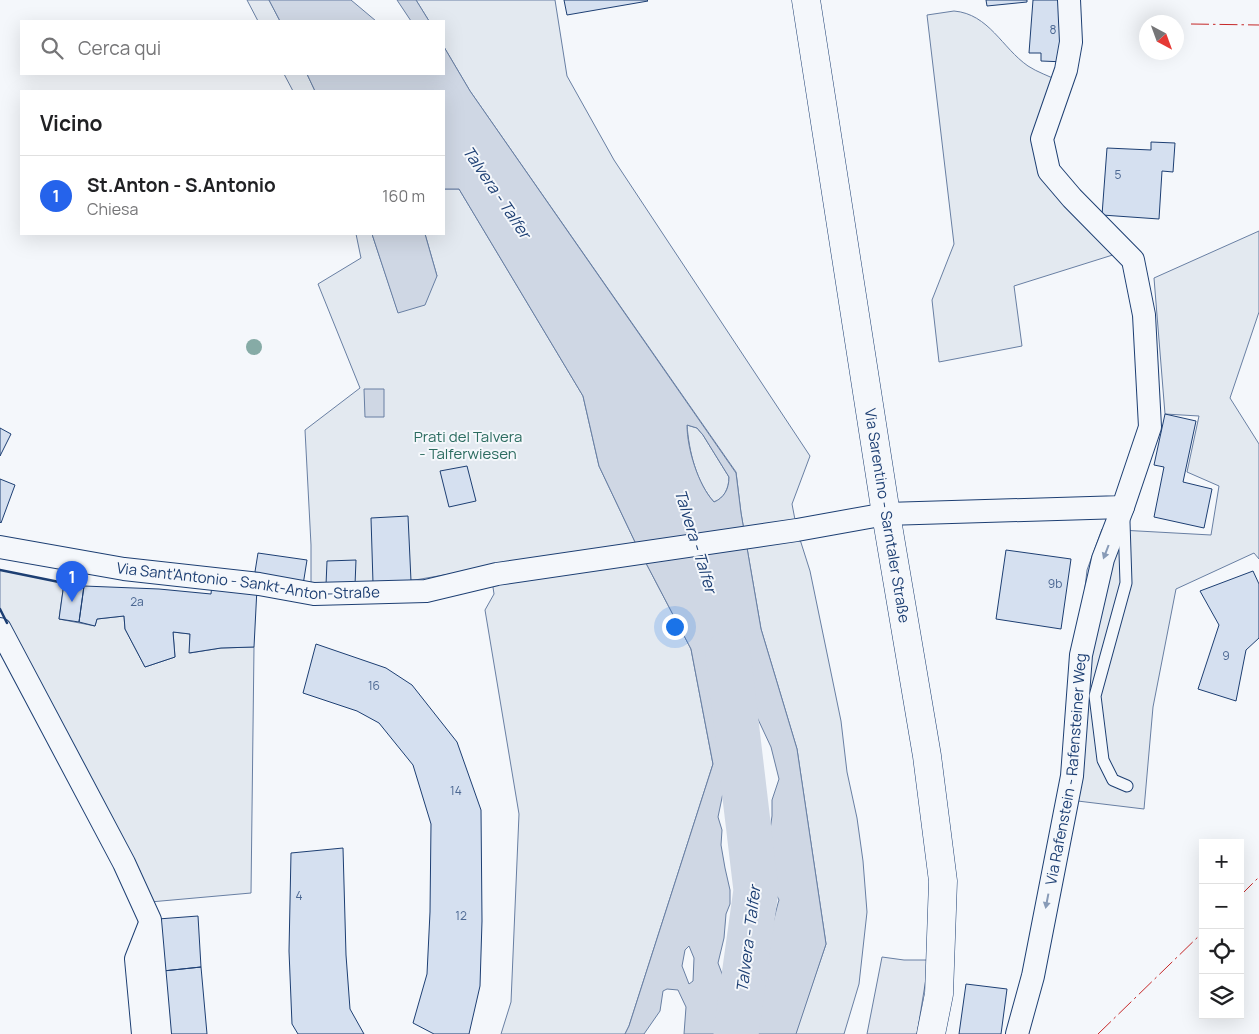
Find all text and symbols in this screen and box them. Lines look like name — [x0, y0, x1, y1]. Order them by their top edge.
north arrow — [1139, 15, 1184, 60]
search box — [20, 20, 445, 75]
house number: 8 — [1050, 21, 1057, 38]
icon: search — [38, 34, 66, 62]
text: Cerca qui — [78, 35, 161, 61]
text: Vicino — [40, 109, 103, 137]
water label: Talvera - Talfer — [458, 141, 537, 244]
house number: 5 — [1115, 166, 1122, 183]
text: St.Anton - S.Antonio — [87, 172, 276, 198]
text: 1 — [52, 185, 60, 207]
text: 160 m — [382, 185, 425, 207]
text: Chiesa — [87, 198, 138, 220]
street label: Via Sarentino - Sarntaler Straße — [860, 407, 915, 625]
park label: Prati del Talvera - Talferwiesen — [414, 426, 522, 464]
water label: Talvera - Talfer — [670, 487, 723, 598]
one-way arrow — [1102, 545, 1110, 560]
street label: Via Sant'Antonio - Sankt-Anton-Straße — [115, 557, 380, 605]
pin: 1 — [56, 561, 88, 602]
house number: 9b — [1048, 575, 1062, 592]
house number: 2a — [130, 593, 144, 610]
your location — [662, 614, 688, 640]
house number: 9 — [1222, 647, 1230, 664]
street label: Via Rafenstein - Rafensteiner Weg — [1040, 652, 1091, 887]
house number: 16 — [368, 677, 380, 694]
house number: 14 — [450, 782, 462, 799]
map controls — [1199, 839, 1244, 1019]
button: + — [1199, 839, 1244, 884]
water label: Talvera - Talfer — [731, 882, 766, 994]
button: − — [1199, 884, 1244, 929]
house number: 4 — [295, 887, 303, 904]
one-way arrow — [1043, 894, 1051, 910]
house number: 12 — [455, 907, 467, 924]
button: locate — [1199, 929, 1244, 974]
button: layers — [1199, 974, 1244, 1019]

